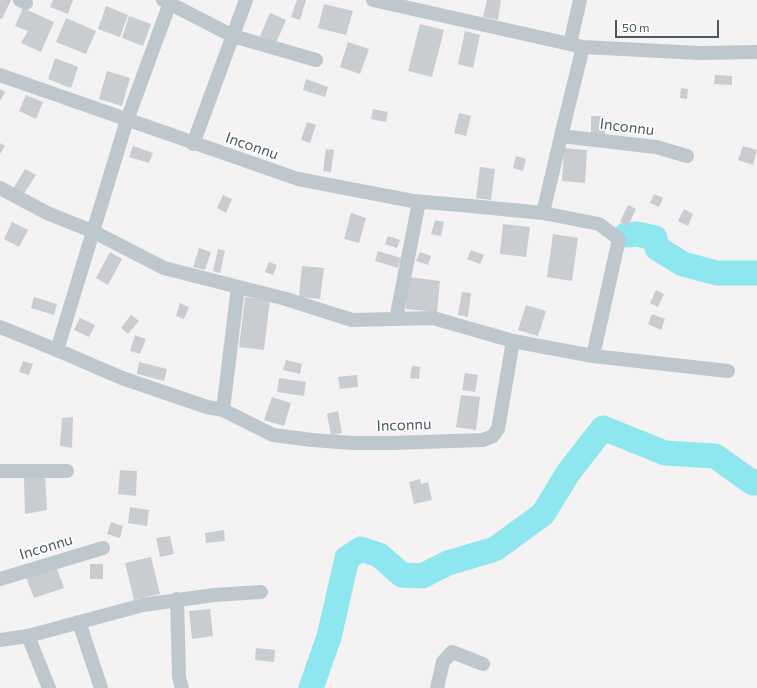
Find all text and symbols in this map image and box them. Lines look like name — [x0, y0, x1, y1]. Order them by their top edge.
scale bar — [617, 12, 721, 38]
text: 50 m — [622, 20, 650, 34]
street label: Inconnu — [599, 115, 655, 139]
street label: Inconnu — [223, 129, 281, 163]
street label: Inconnu — [376, 415, 432, 435]
street label: Inconnu — [17, 530, 75, 564]

